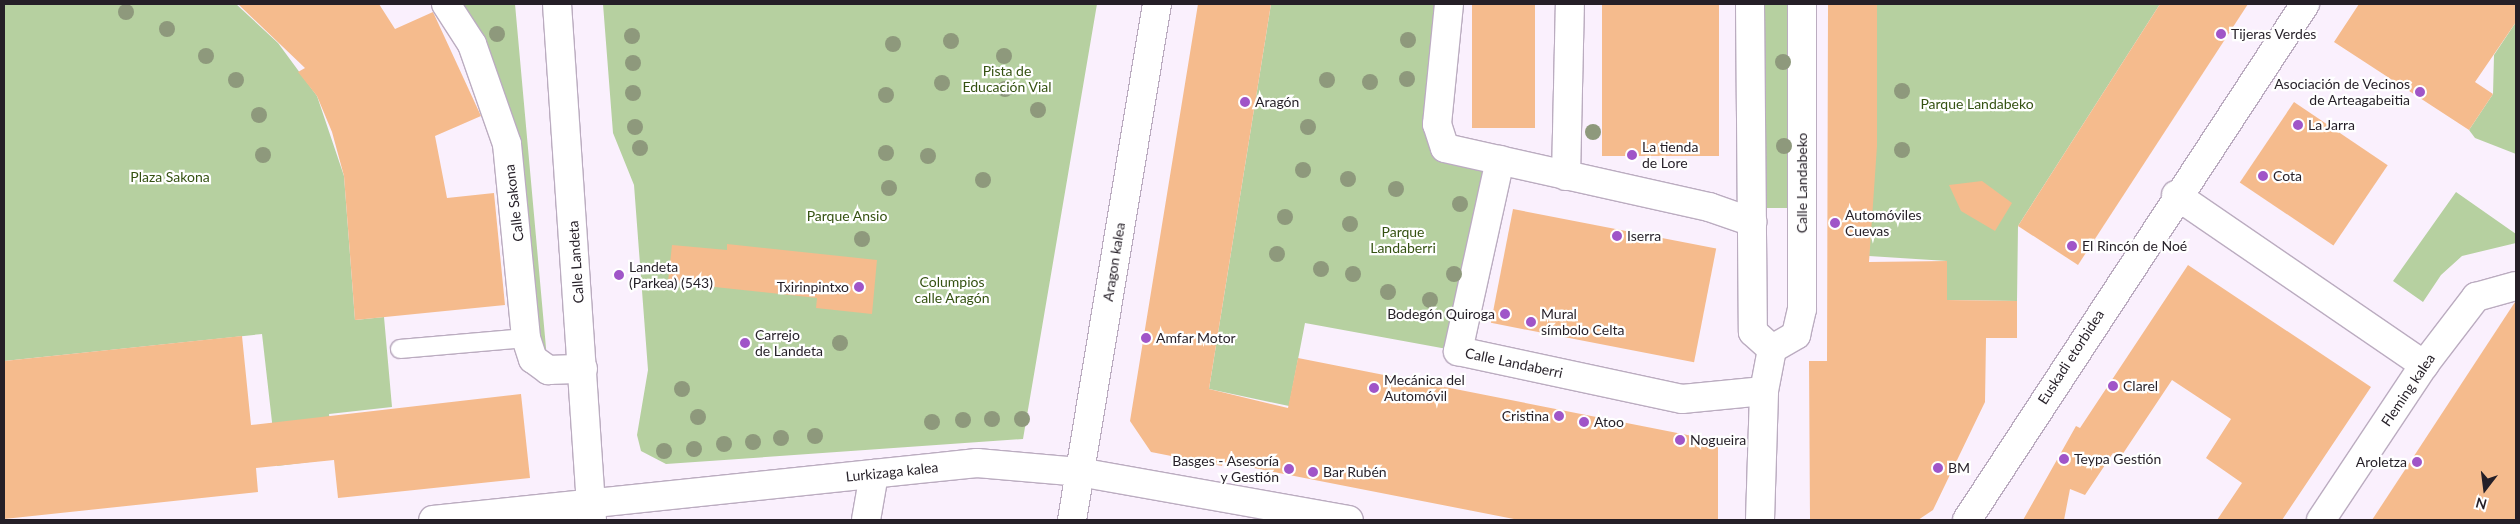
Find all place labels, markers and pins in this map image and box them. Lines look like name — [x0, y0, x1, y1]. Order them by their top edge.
place label: Tijeras Verdes — [2231, 26, 2317, 42]
marker: Tijeras Verdes — [2215, 28, 2227, 40]
place label: Asociación de Vecinos de Arteagabeitia — [2274, 76, 2410, 108]
marker: Asociación de Vecinos de Arteagabeitia — [2414, 86, 2426, 98]
place label: Aragón — [1255, 94, 1299, 110]
marker: Aragón — [1239, 96, 1251, 108]
place label: La Jarra — [2308, 117, 2355, 133]
marker: La Jarra — [2292, 119, 2304, 131]
place label: La tienda de Lore — [1642, 139, 1698, 172]
marker: La tienda de Lore — [1626, 149, 1638, 161]
place label: Cota — [2273, 168, 2302, 184]
marker: Cota — [2257, 170, 2269, 182]
place label: Automóviles Cuevas — [1845, 207, 1922, 240]
marker: Automóviles Cuevas — [1829, 217, 1841, 229]
place label: Iserra — [1627, 228, 1661, 244]
marker: Iserra — [1611, 230, 1623, 242]
place label: El Rincón de Noé — [2082, 238, 2187, 254]
marker: El Rincón de Noé — [2066, 240, 2078, 252]
place label: Landeta (Parkea) (543) — [629, 259, 713, 292]
marker: Landeta (Parkea) (543) — [613, 269, 625, 281]
place label: Txirinpintxo — [777, 279, 849, 295]
marker: Txirinpintxo — [853, 281, 865, 293]
place label: Bodegón Quiroga — [1387, 306, 1495, 322]
place label: Mural símbolo Celta — [1541, 306, 1624, 338]
marker: Bodegón Quiroga — [1499, 308, 1511, 320]
marker: Mural símbolo Celta — [1525, 316, 1537, 328]
place label: Carrejo de Landeta — [755, 327, 823, 360]
place label: Amfar Motor — [1156, 330, 1236, 346]
marker: Amfar Motor — [1140, 332, 1152, 344]
marker: Carrejo de Landeta — [739, 337, 751, 349]
place label: Mecánica del Automóvil — [1384, 372, 1465, 404]
place label: Clarel — [2123, 378, 2158, 394]
marker: Clarel — [2107, 380, 2119, 392]
marker: Mecánica del Automóvil — [1368, 382, 1380, 394]
place label: Cristina — [1502, 408, 1549, 424]
marker: Cristina — [1553, 410, 1565, 422]
place label: Atoo — [1594, 414, 1624, 430]
marker: Atoo — [1578, 416, 1590, 428]
place label: Nogueira — [1690, 432, 1746, 448]
marker: Nogueira — [1674, 434, 1686, 446]
place label: Teypa Gestión — [2074, 451, 2161, 467]
place label: Basges - Asesoría y Gestión — [1172, 453, 1279, 486]
marker: Teypa Gestión — [2058, 453, 2070, 465]
place label: Aroletza — [2356, 454, 2407, 470]
marker: Aroletza — [2411, 456, 2423, 468]
place label: BM — [1948, 460, 1970, 476]
marker: BM — [1932, 462, 1944, 474]
marker: Basges - Asesoría y Gestión — [1283, 463, 1295, 475]
place label: Bar Rubén — [1323, 464, 1387, 480]
marker: Bar Rubén — [1307, 466, 1319, 478]

